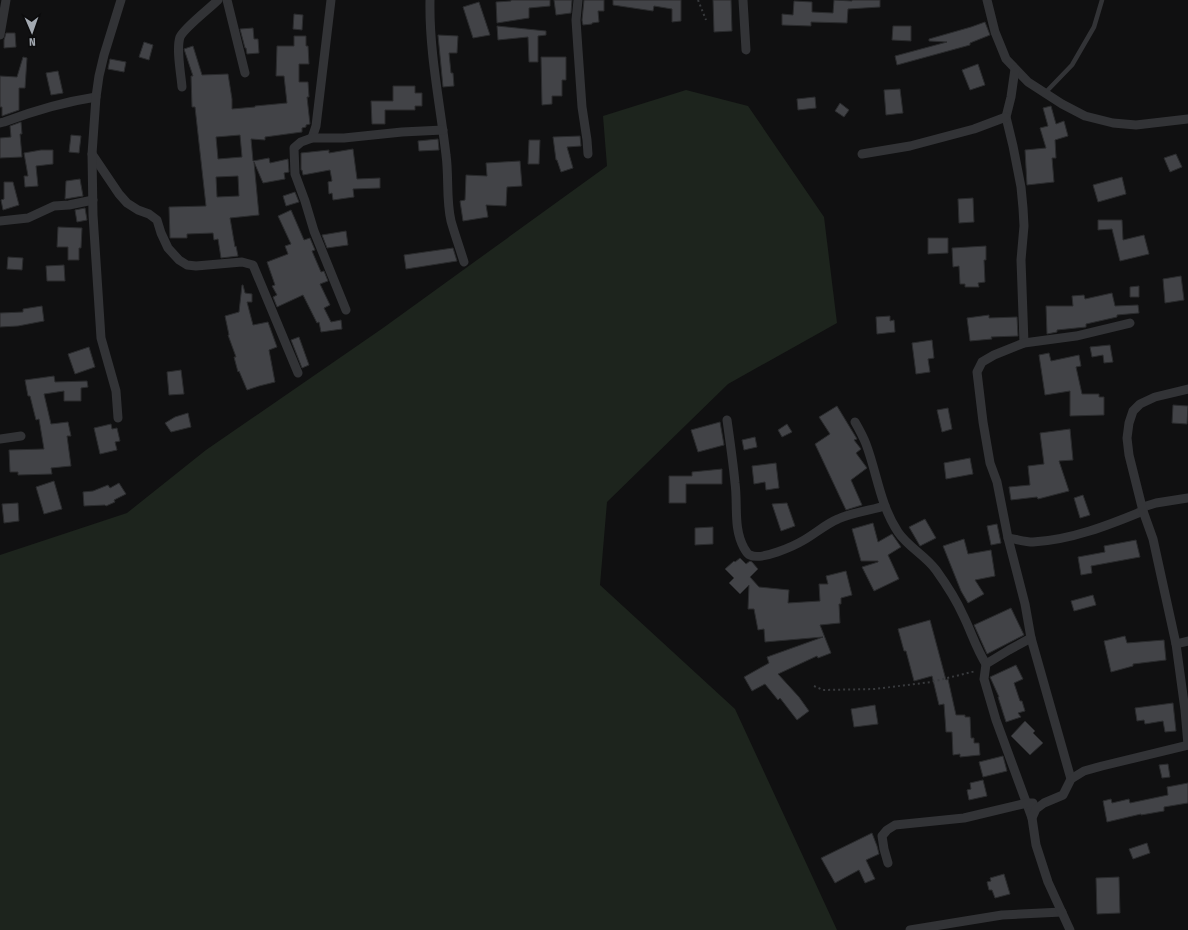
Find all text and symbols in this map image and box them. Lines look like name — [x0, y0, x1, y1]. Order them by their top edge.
north arrow — [12, 12, 52, 52]
text: N — [29, 35, 36, 48]

